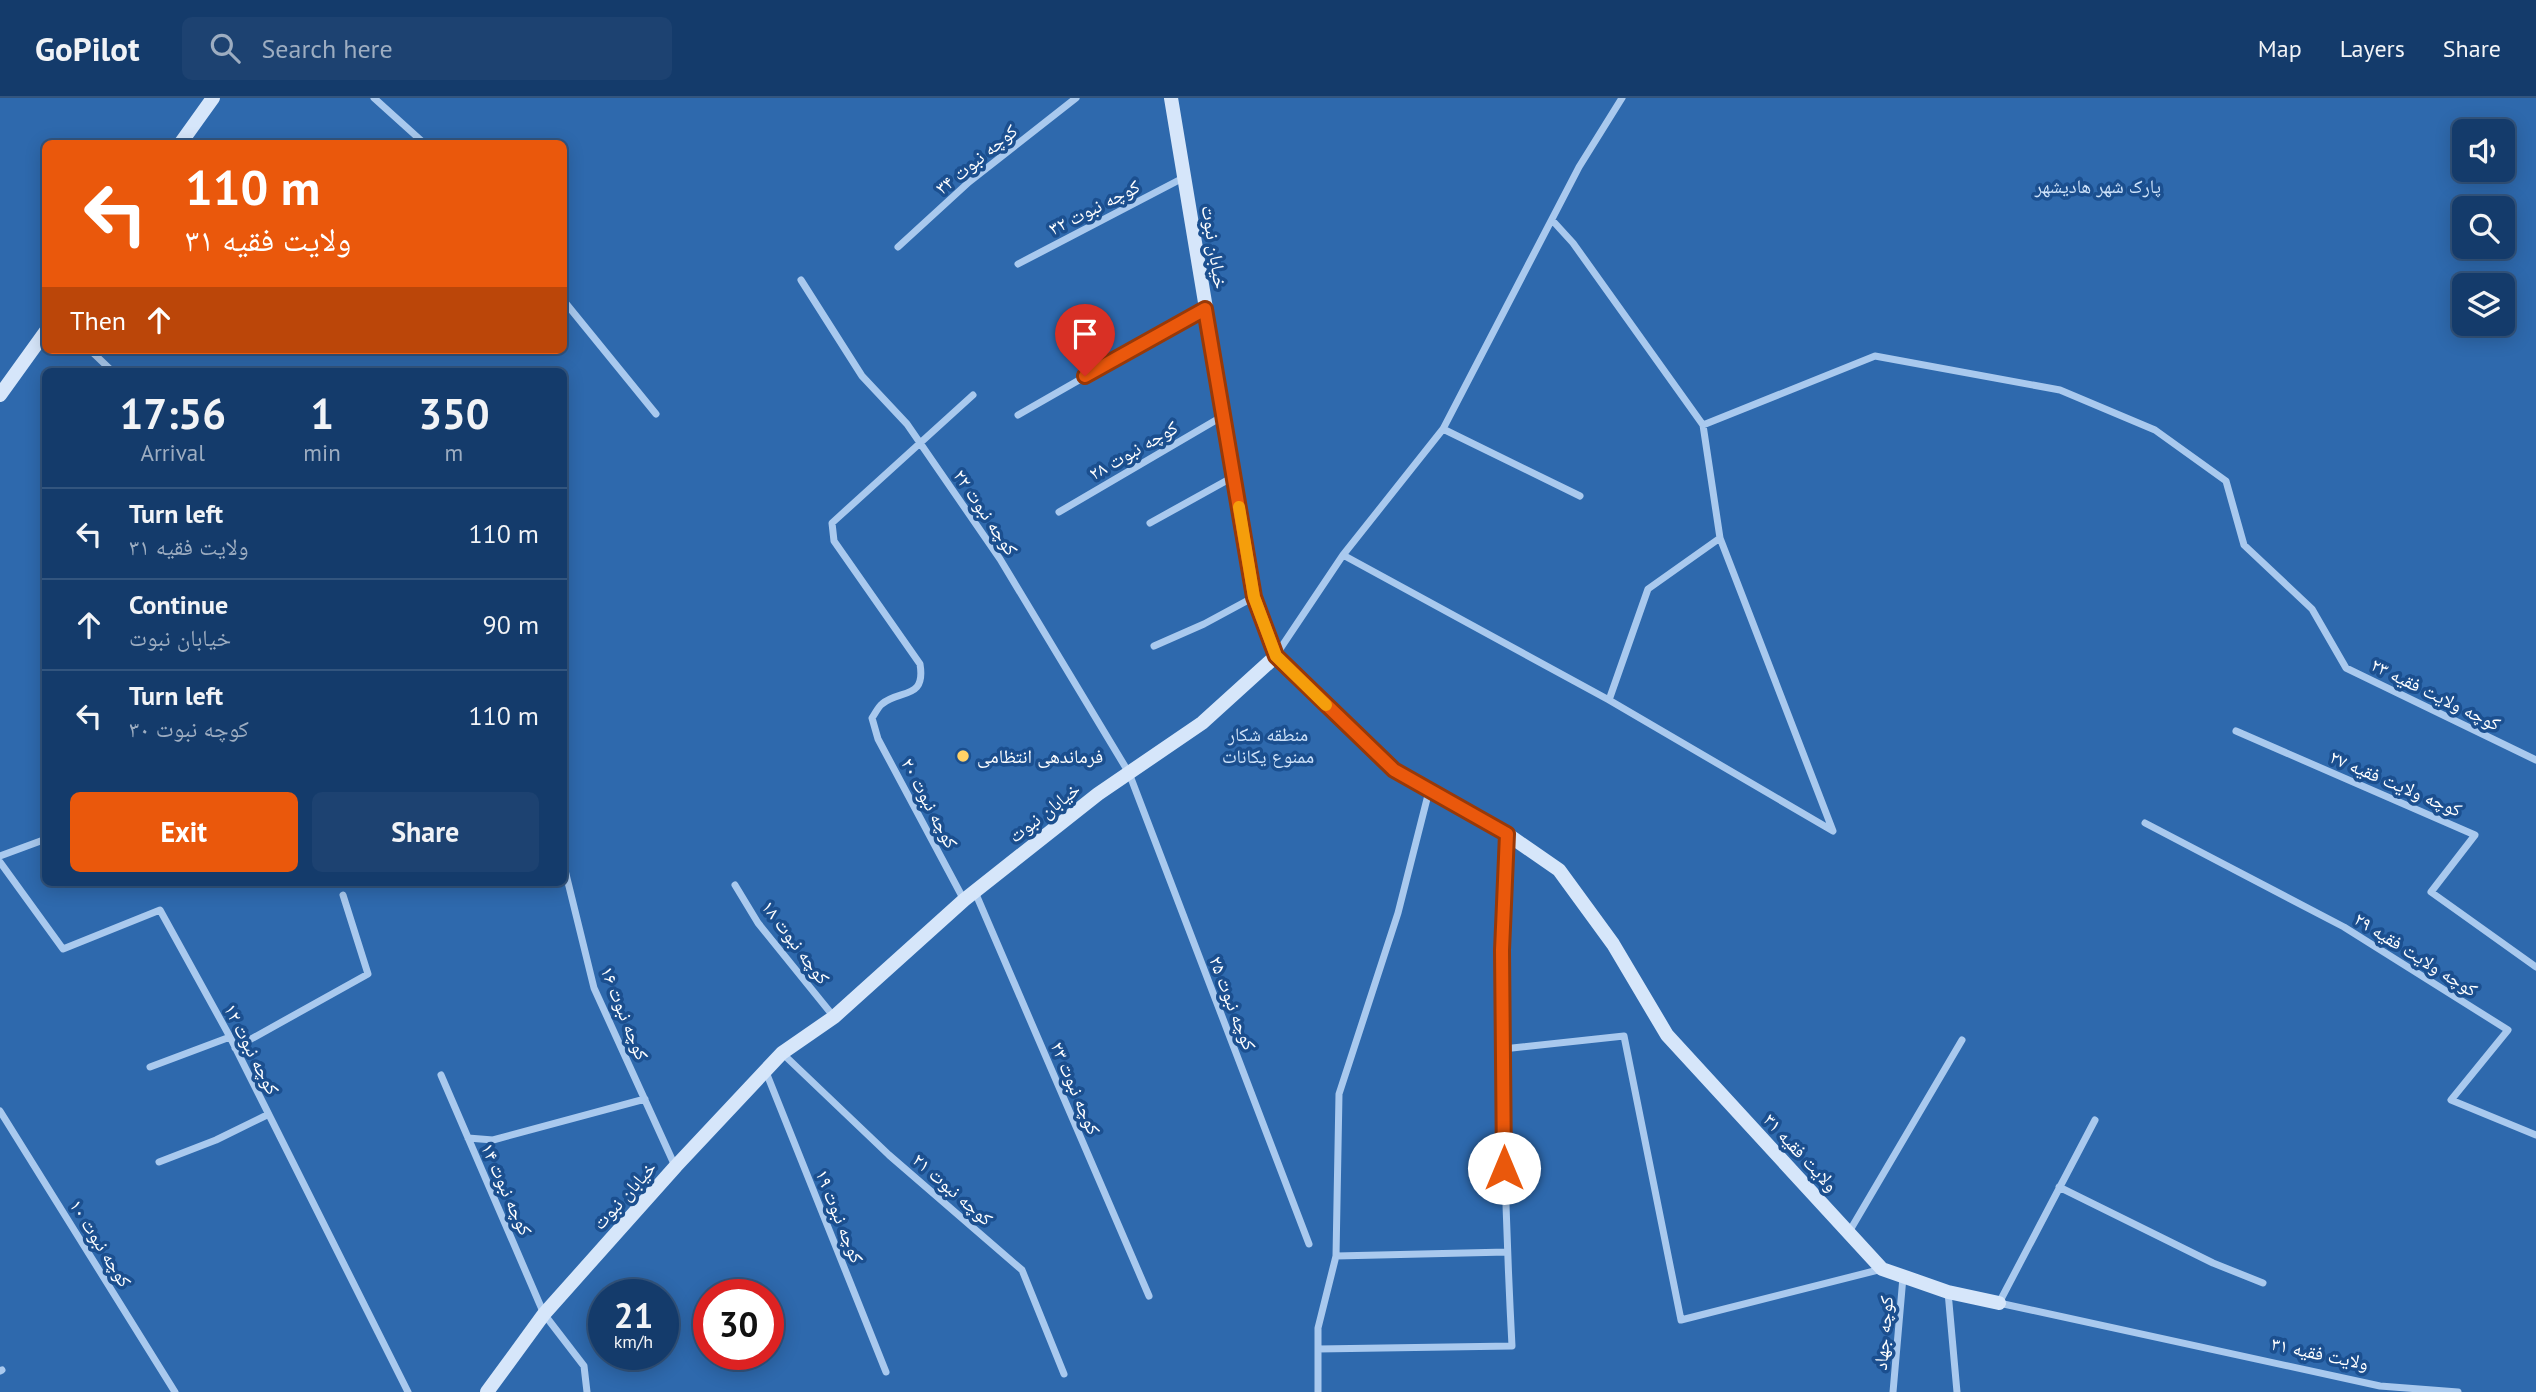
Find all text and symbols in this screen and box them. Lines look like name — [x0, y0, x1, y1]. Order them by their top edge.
search box — [182, 17, 672, 80]
text: GoPilot — [35, 27, 140, 70]
icon: search — [206, 29, 244, 67]
text: Search here — [262, 32, 393, 65]
text: Map — [2258, 33, 2302, 64]
text: Layers — [2340, 33, 2405, 64]
text: Share — [2443, 33, 2501, 64]
street label: کوچه نبوت ۳۴ — [930, 118, 1022, 199]
map controls — [2452, 119, 2515, 336]
button: sound — [2452, 119, 2515, 182]
text: 110 m — [185, 155, 320, 219]
icon: left — [70, 168, 161, 259]
street label: کوچه نبوت ۳۲ — [1044, 174, 1144, 240]
park label: پارک شهر هادیشهر — [2034, 174, 2161, 198]
button: search — [2452, 196, 2515, 259]
street label: خیابان نبوت — [1197, 203, 1233, 291]
text: ولایت فقیه ۳۱ — [185, 218, 351, 260]
button: layers — [2452, 273, 2515, 336]
icon: ahead — [140, 301, 178, 339]
text: Then — [70, 304, 126, 337]
pin — [1055, 304, 1115, 376]
icon: arrive — [1066, 315, 1104, 353]
text: 17:56 — [119, 386, 226, 441]
text: 1 — [310, 386, 334, 441]
text: 350 — [418, 386, 490, 441]
street label: کوچه نبوت ۲۸ — [1084, 415, 1182, 485]
text: Arrival — [140, 438, 205, 467]
text: min — [303, 438, 341, 467]
text: m — [445, 438, 463, 467]
street label: کوچه نبوت ۲۲ — [948, 464, 1024, 560]
text: Turn left — [129, 497, 223, 530]
icon: left — [70, 515, 108, 553]
text: 110 m — [468, 517, 539, 550]
text: ولایت فقیه ۳۱ — [129, 532, 249, 561]
text: Continue — [129, 588, 228, 621]
icon: ahead — [70, 606, 108, 644]
text: 90 m — [483, 608, 539, 641]
text: خیابان نبوت — [129, 623, 231, 652]
street label: کوچه ولایت فقیه ۲۳ — [2367, 652, 2505, 736]
text: Turn left — [129, 679, 223, 712]
icon: left — [70, 697, 108, 735]
text: 110 m — [468, 699, 539, 732]
text: کوچه نبوت ۳۰ — [129, 714, 249, 743]
park label: منطقه شکار ممنوع یکانات — [1222, 722, 1314, 768]
place label: فرماندهی انتظامی — [977, 744, 1103, 768]
street label: کوچه ولایت فقیه ۲۷ — [2326, 744, 2466, 822]
marker: فرماندهی انتظامی — [955, 748, 971, 764]
street label: کوچه نبوت ۲۰ — [896, 754, 964, 852]
street label: خیابان نبوت — [1003, 777, 1085, 847]
button: Exit — [70, 792, 298, 872]
button: Share — [312, 792, 539, 872]
street label: کوچه نبوت ۱۸ — [757, 895, 835, 989]
street label: کوچه ولایت فقیه ۲۹ — [2350, 906, 2482, 1002]
street label: کوچه نبوت ۲۵ — [1204, 952, 1262, 1054]
street label: کوچه نبوت ۱۶ — [595, 963, 655, 1063]
street label: کوچه نبوت ۱۲ — [219, 999, 285, 1099]
street label: کوچه نبوت ۲۳ — [1046, 1038, 1106, 1138]
street label: ولایت فقیه ۳۱ — [1759, 1108, 1843, 1196]
position arrow — [1467, 1131, 1541, 1205]
street label: کوچه نبوت ۱۴ — [476, 1139, 538, 1239]
street label: کوچه نبوت ۲۱ — [908, 1147, 998, 1231]
street label: خیابان نبوت — [587, 1156, 661, 1234]
street label: کوچه نبوت ۱۹ — [810, 1166, 870, 1266]
street label: کوچه نبوت ۱۰ — [65, 1195, 137, 1291]
speed limit sign: 30 — [693, 1279, 784, 1370]
text: 21 — [614, 1292, 653, 1338]
street label: کوچه جهاد — [1868, 1295, 1898, 1371]
text: km/h — [614, 1330, 653, 1353]
street label: ولایت فقیه ۳۱ — [2269, 1331, 2371, 1375]

